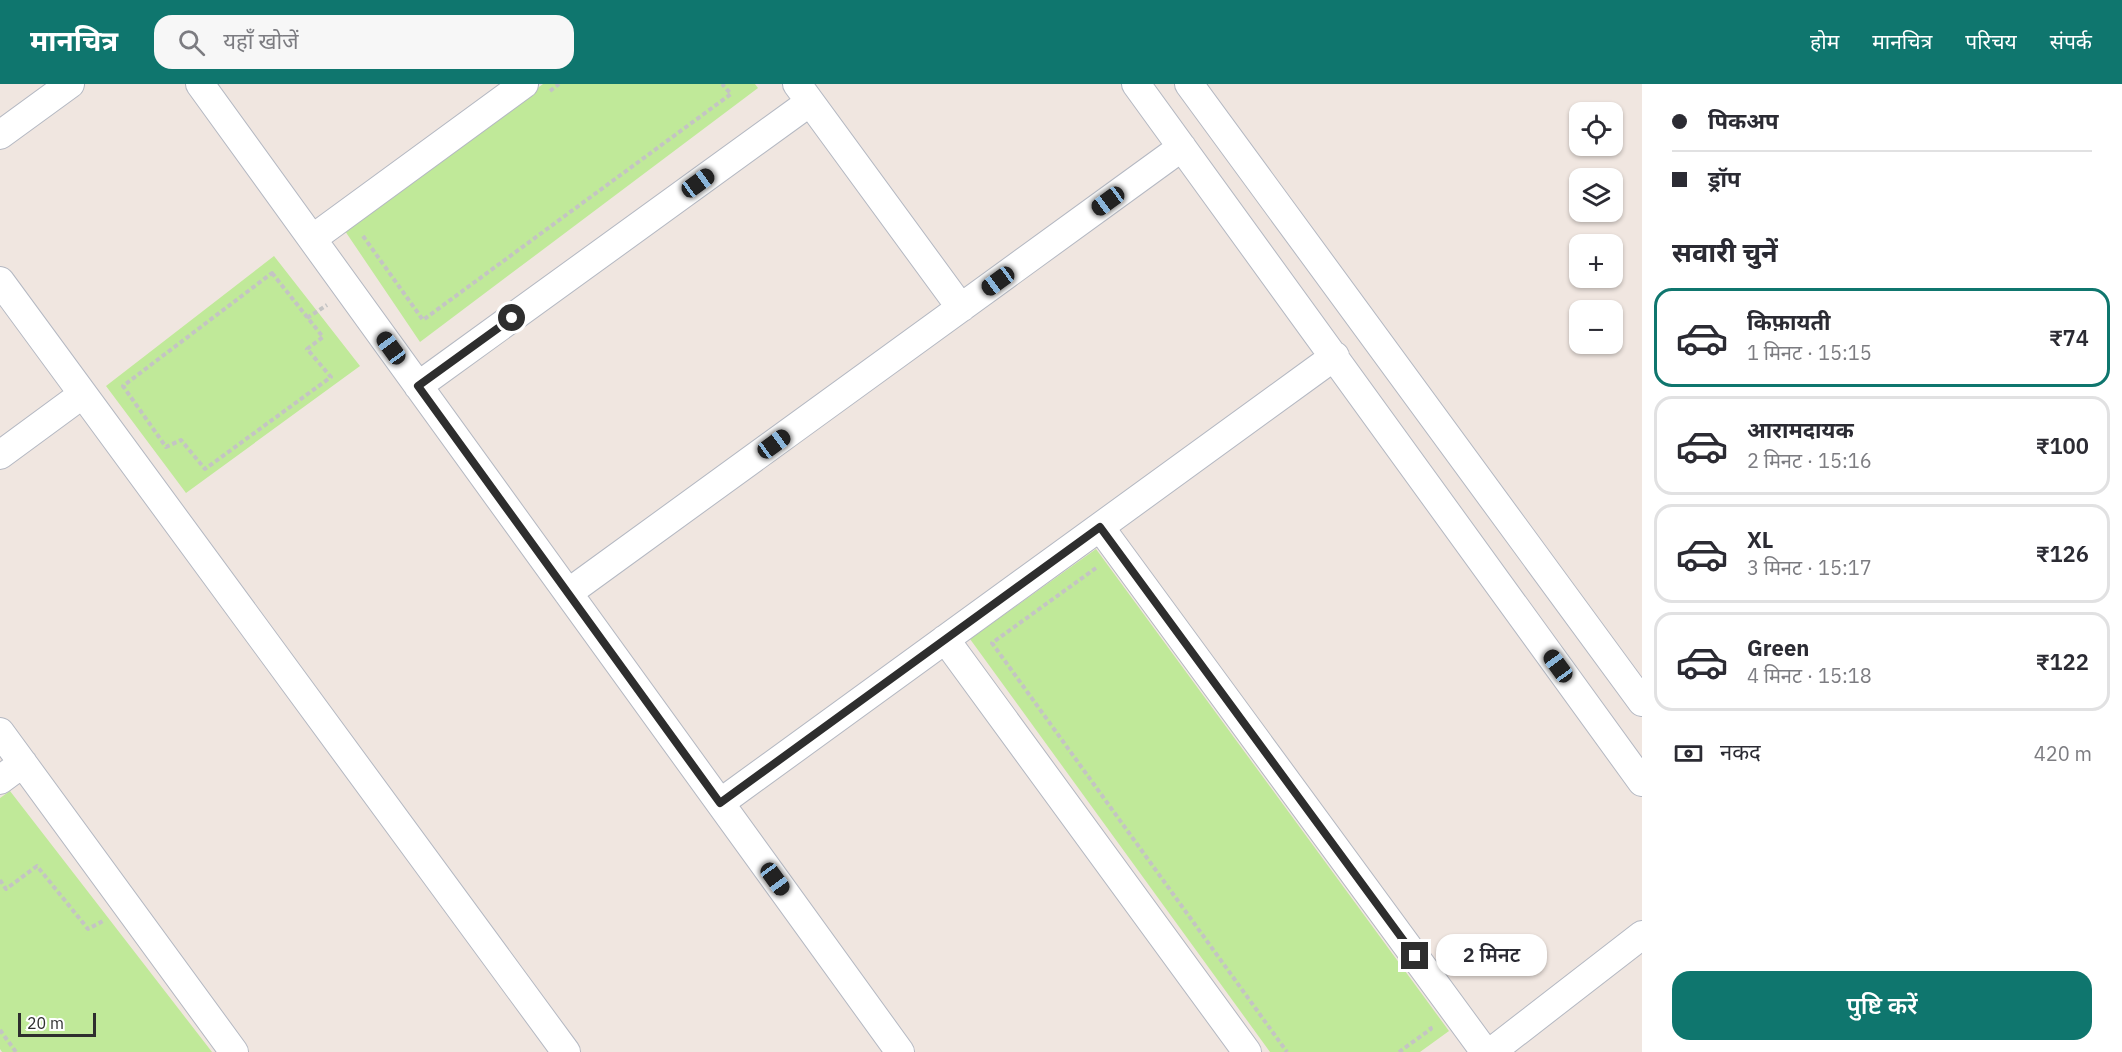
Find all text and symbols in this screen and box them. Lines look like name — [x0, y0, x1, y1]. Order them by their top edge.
search box — [154, 15, 574, 69]
text: मानचित्र — [30, 22, 118, 59]
icon: search — [175, 26, 208, 59]
text: यहाँ खोजें — [223, 26, 299, 55]
text: होम — [1810, 27, 1839, 55]
text: मानचित्र — [1872, 27, 1932, 55]
text: परिचय — [1965, 27, 2017, 55]
text: संपर्क — [2050, 27, 2092, 55]
map controls — [1569, 102, 1623, 354]
button: locate — [1569, 102, 1623, 156]
text: पिकअप — [1708, 106, 1779, 135]
text: ड्रॉप — [1708, 164, 1741, 193]
car — [678, 165, 718, 201]
button: layers — [1569, 168, 1623, 222]
car — [1088, 183, 1128, 219]
button: + — [1569, 234, 1623, 288]
text: सवारी चुनें — [1672, 234, 1778, 269]
car — [978, 263, 1018, 299]
button: − — [1569, 300, 1623, 354]
route start — [498, 304, 525, 331]
text: किफ़ायती — [1747, 307, 1831, 336]
icon: car — [1675, 311, 1729, 365]
text: ₹74 — [2049, 323, 2089, 352]
car — [373, 328, 409, 368]
text: 1 मिनट · 15:15 — [1747, 339, 1872, 366]
text: आरामदायक — [1747, 415, 1854, 444]
icon: car — [1675, 419, 1729, 473]
car — [754, 426, 794, 462]
text: ₹100 — [2036, 431, 2089, 460]
text: 2 मिनट · 15:16 — [1747, 447, 1872, 474]
text: XL — [1747, 525, 1773, 554]
icon: car — [1675, 527, 1729, 581]
text: ₹126 — [2036, 539, 2089, 568]
text: 3 मिनट · 15:17 — [1747, 554, 1872, 581]
text: Green — [1747, 633, 1809, 662]
icon: car — [1675, 635, 1729, 689]
car — [1540, 646, 1576, 686]
text: ₹122 — [2036, 647, 2089, 676]
text: 4 मिनट · 15:18 — [1747, 662, 1872, 689]
icon: cash — [1672, 737, 1705, 770]
text: नकद — [1720, 737, 1761, 766]
text: 420 m — [2034, 740, 2092, 767]
car — [757, 859, 793, 899]
callout: 2 मिनट — [1436, 935, 1547, 977]
text: 2 मिनट — [1463, 941, 1520, 968]
route end — [1401, 942, 1428, 969]
button: पुष्टि करें — [1672, 971, 2092, 1040]
scale bar — [18, 1010, 96, 1038]
text: 20 m — [27, 1013, 64, 1033]

